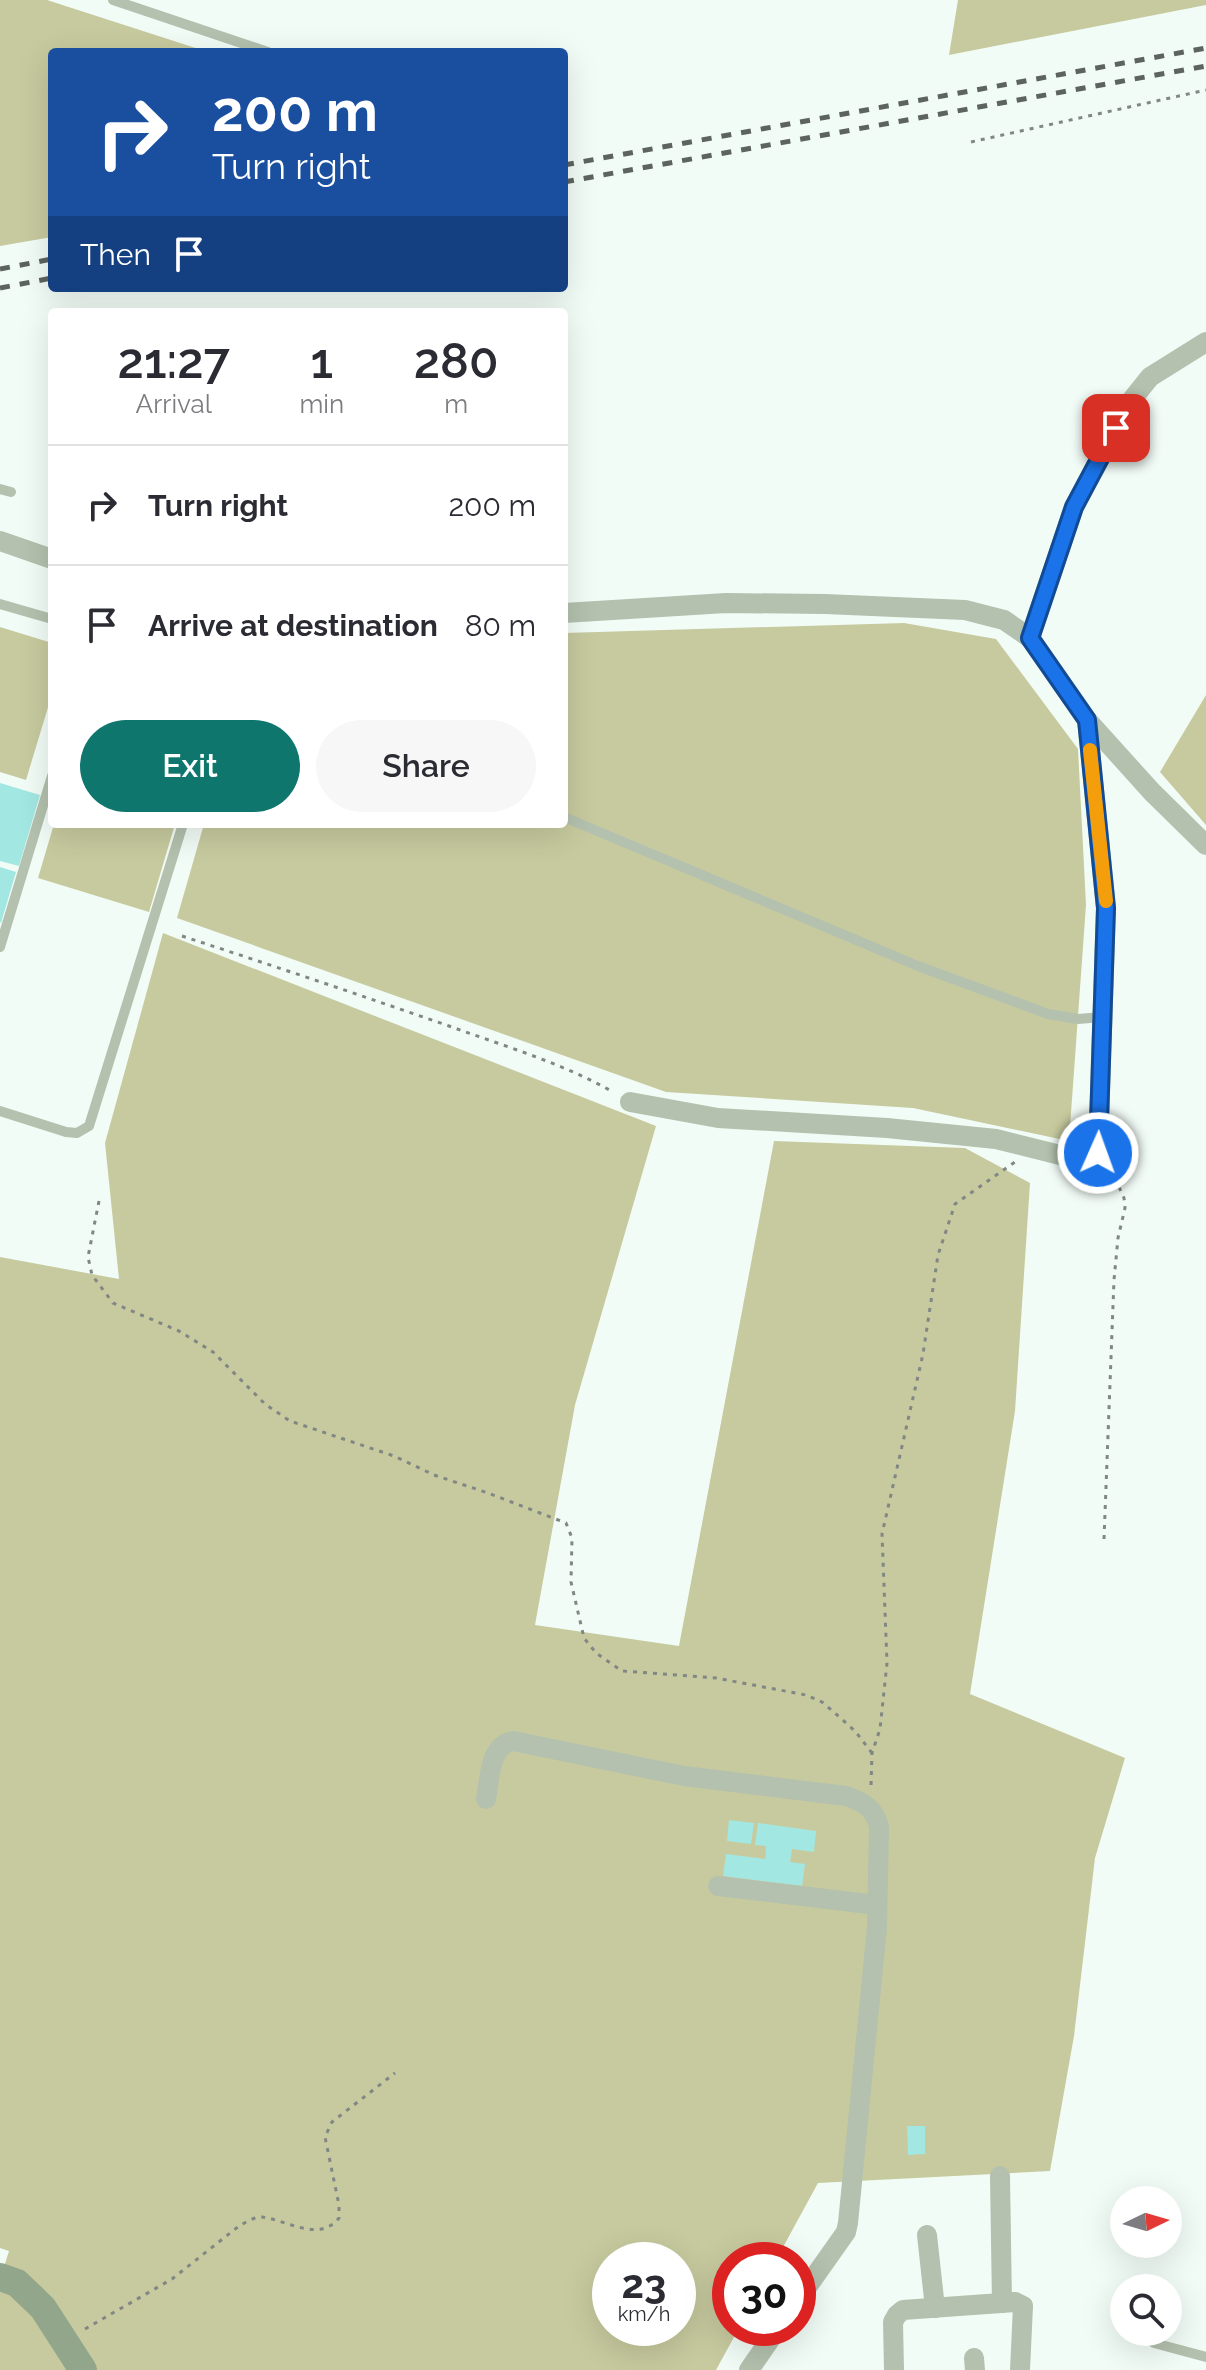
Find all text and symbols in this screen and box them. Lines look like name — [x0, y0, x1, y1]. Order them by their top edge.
text: 200 m — [212, 78, 378, 144]
icon: right — [80, 80, 184, 184]
text: Turn right — [212, 145, 371, 187]
icon: arrive — [167, 232, 211, 276]
text: Then — [80, 237, 151, 272]
text: 21:27 — [118, 333, 230, 389]
text: 1 — [311, 333, 333, 389]
text: 280 — [414, 333, 498, 389]
text: Arrival — [136, 389, 212, 419]
text: min — [299, 389, 344, 419]
text: m — [444, 389, 468, 419]
pin — [1082, 394, 1150, 462]
icon: arrive — [1094, 406, 1138, 450]
icon: right — [80, 483, 124, 527]
text: Turn right — [148, 488, 288, 523]
text: 200 m — [448, 488, 536, 523]
icon: arrive — [80, 603, 124, 647]
text: Arrive at destination — [148, 608, 438, 643]
text: 80 m — [465, 608, 536, 643]
button: Exit — [80, 720, 300, 812]
button: Share — [316, 720, 536, 812]
position arrow — [1056, 1111, 1140, 1195]
north arrow — [1110, 2186, 1182, 2258]
map controls — [1110, 2186, 1182, 2346]
speed limit sign: 30 — [712, 2242, 816, 2346]
text: 23 — [622, 2260, 666, 2307]
button: search — [1110, 2274, 1182, 2346]
text: km/h — [618, 2302, 670, 2326]

